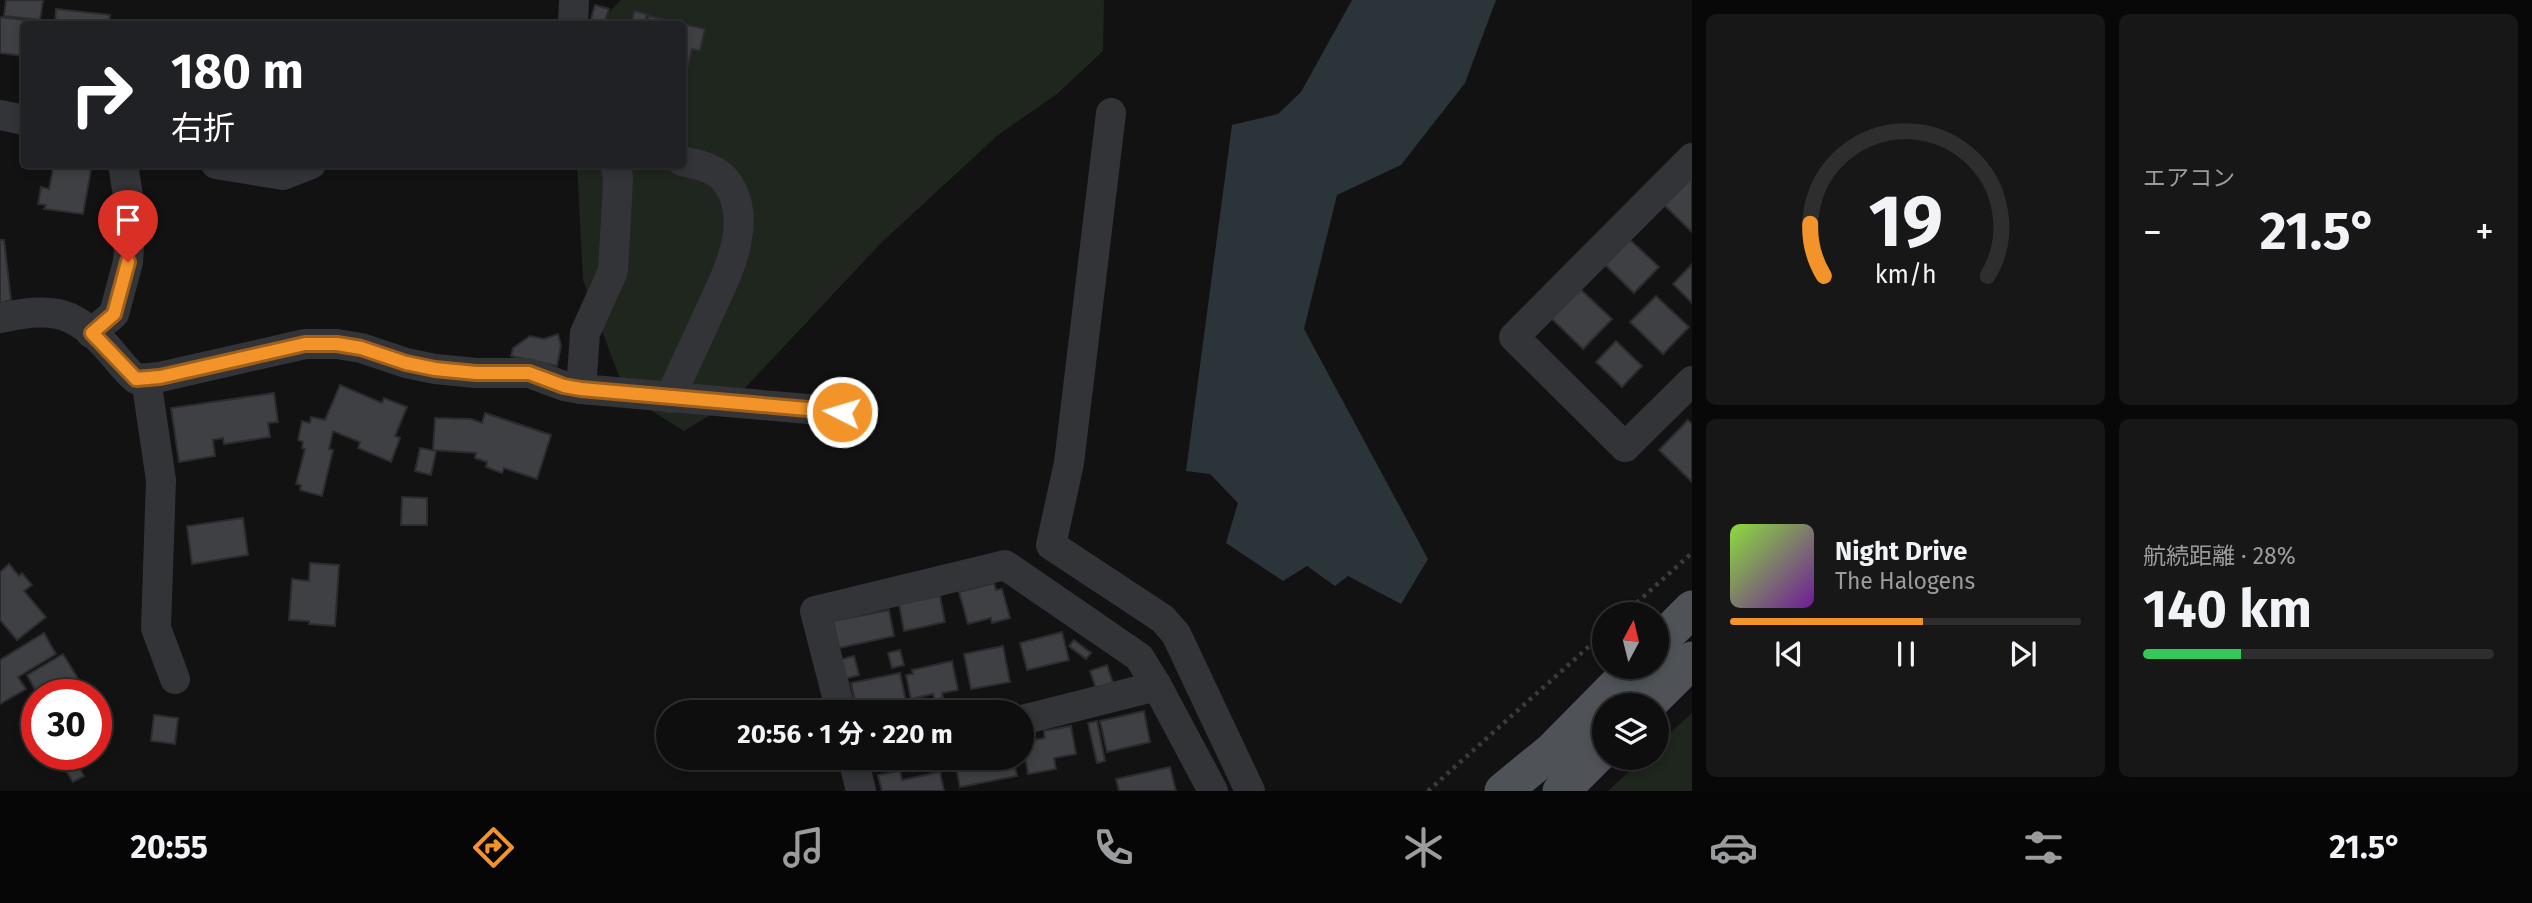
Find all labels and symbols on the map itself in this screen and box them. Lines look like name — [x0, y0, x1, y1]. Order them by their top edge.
pin — [98, 190, 158, 262]
position arrow — [805, 375, 879, 449]
north arrow — [1592, 602, 1670, 679]
speed limit sign: 30 — [21, 679, 112, 770]

